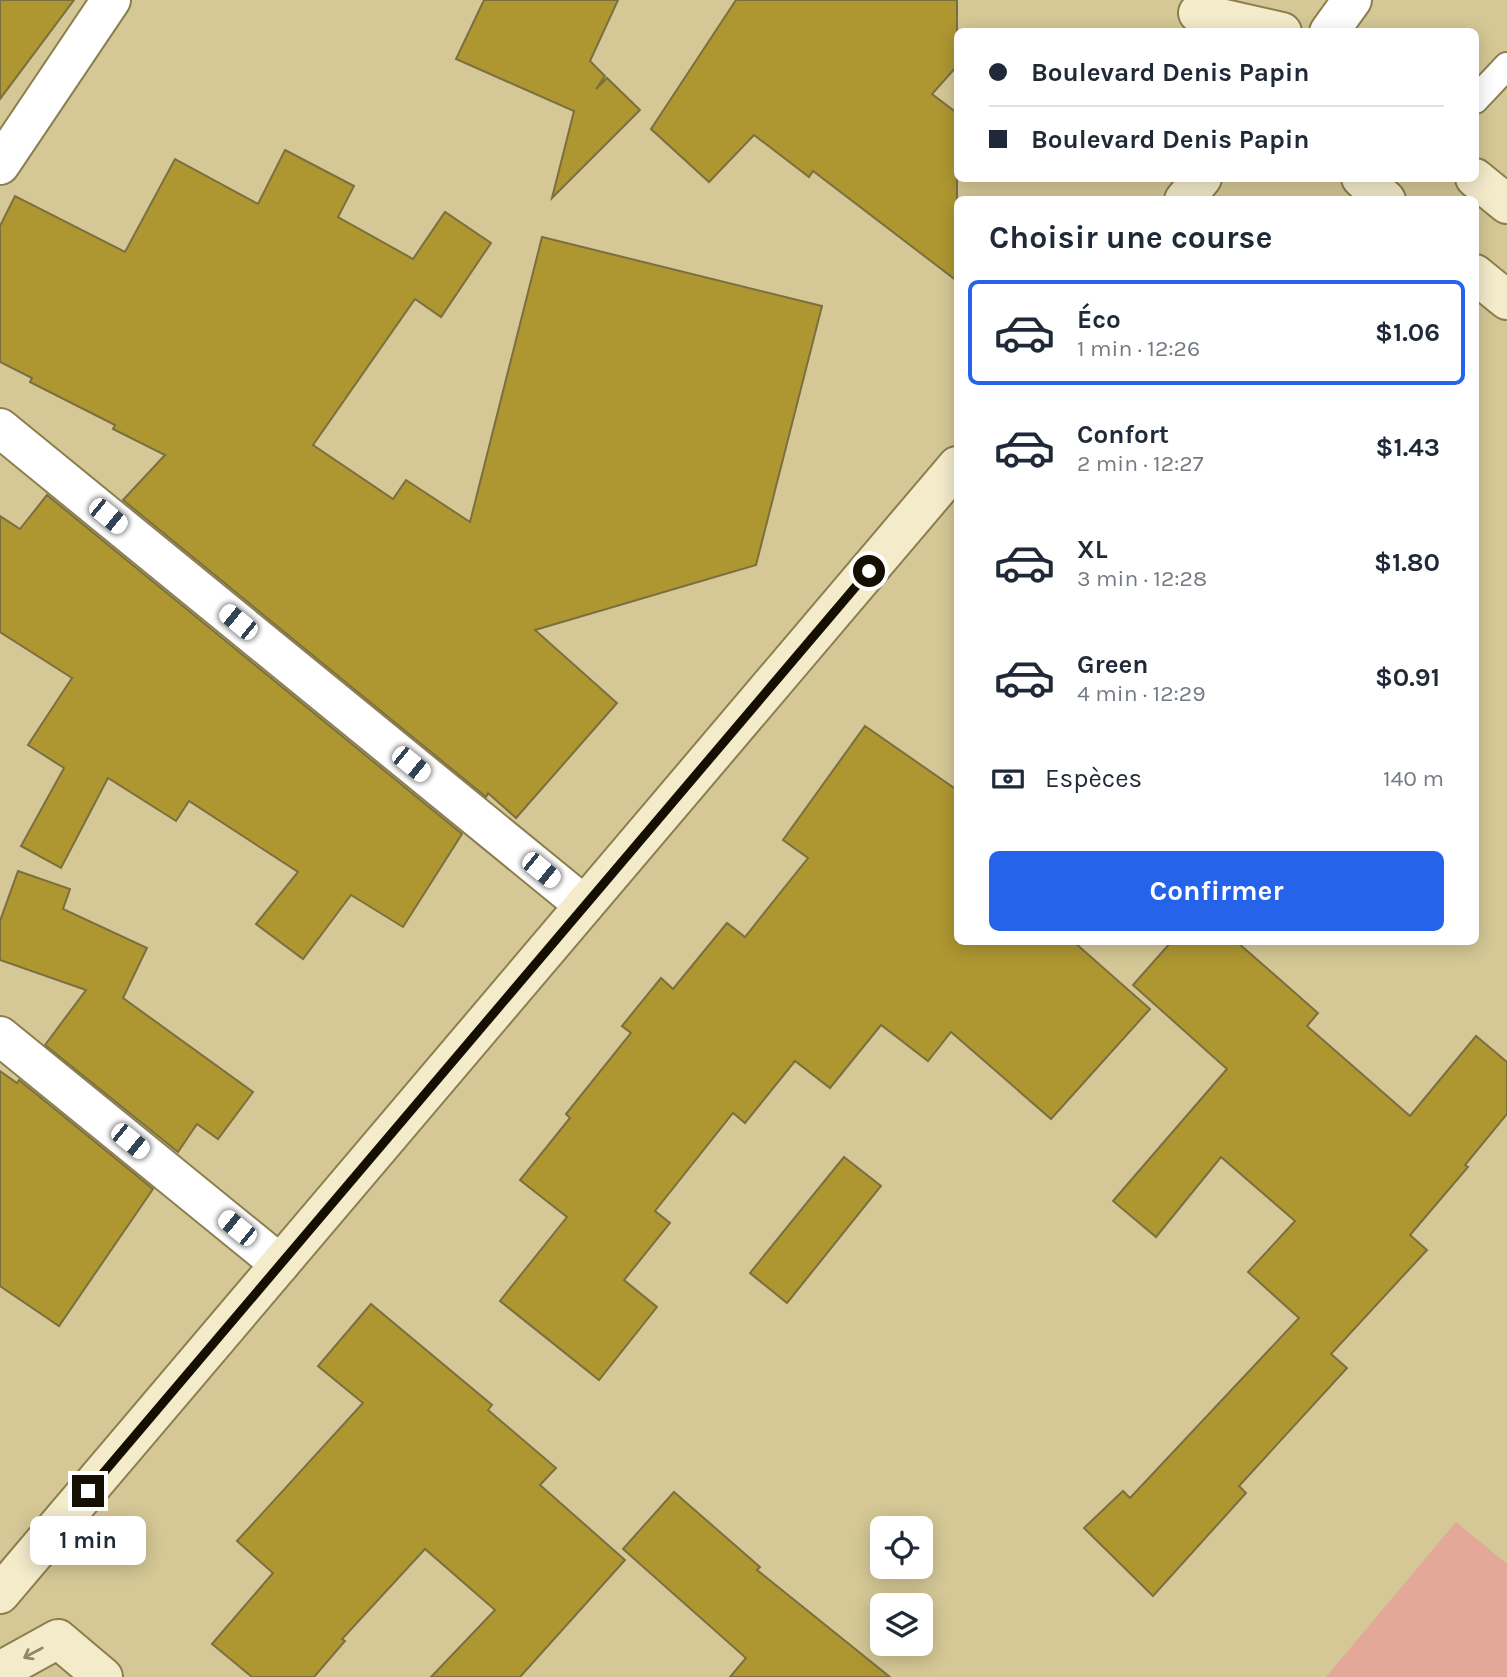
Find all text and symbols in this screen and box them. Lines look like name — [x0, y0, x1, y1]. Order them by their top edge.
text: Boulevard Denis Papin — [1031, 57, 1310, 88]
text: Boulevard Denis Papin — [1031, 124, 1310, 155]
text: Choisir une course — [989, 219, 1272, 256]
icon: car — [993, 301, 1056, 364]
text: Éco — [1077, 304, 1121, 335]
text: $1.06 — [1375, 317, 1440, 348]
text: 1 min · 12:26 — [1077, 335, 1200, 362]
icon: car — [993, 416, 1056, 479]
text: Confort — [1077, 419, 1169, 450]
text: $1.43 — [1376, 432, 1440, 463]
text: 2 min · 12:27 — [1077, 450, 1203, 477]
car — [86, 495, 131, 537]
icon: car — [993, 531, 1056, 594]
text: XL — [1077, 534, 1108, 565]
text: $1.80 — [1374, 547, 1440, 578]
route start — [853, 555, 885, 587]
text: 3 min · 12:28 — [1077, 565, 1207, 592]
car — [216, 601, 261, 643]
icon: car — [993, 646, 1056, 709]
text: Green — [1077, 649, 1149, 680]
text: $0.91 — [1375, 662, 1440, 693]
text: 4 min · 12:29 — [1077, 680, 1206, 707]
car — [389, 743, 434, 785]
icon: cash — [989, 760, 1027, 798]
text: Espèces — [1045, 763, 1142, 794]
text: 140 m — [1383, 765, 1444, 792]
car — [519, 849, 564, 891]
button: Confirmer — [989, 851, 1444, 931]
car — [108, 1120, 153, 1162]
car — [215, 1207, 260, 1249]
route end — [72, 1475, 104, 1507]
callout: 1 min — [30, 1516, 146, 1564]
map controls — [870, 1516, 933, 1656]
button: locate — [870, 1516, 933, 1579]
text: 1 min — [59, 1527, 117, 1554]
button: layers — [870, 1593, 933, 1656]
one-way arrow — [24, 1646, 44, 1660]

